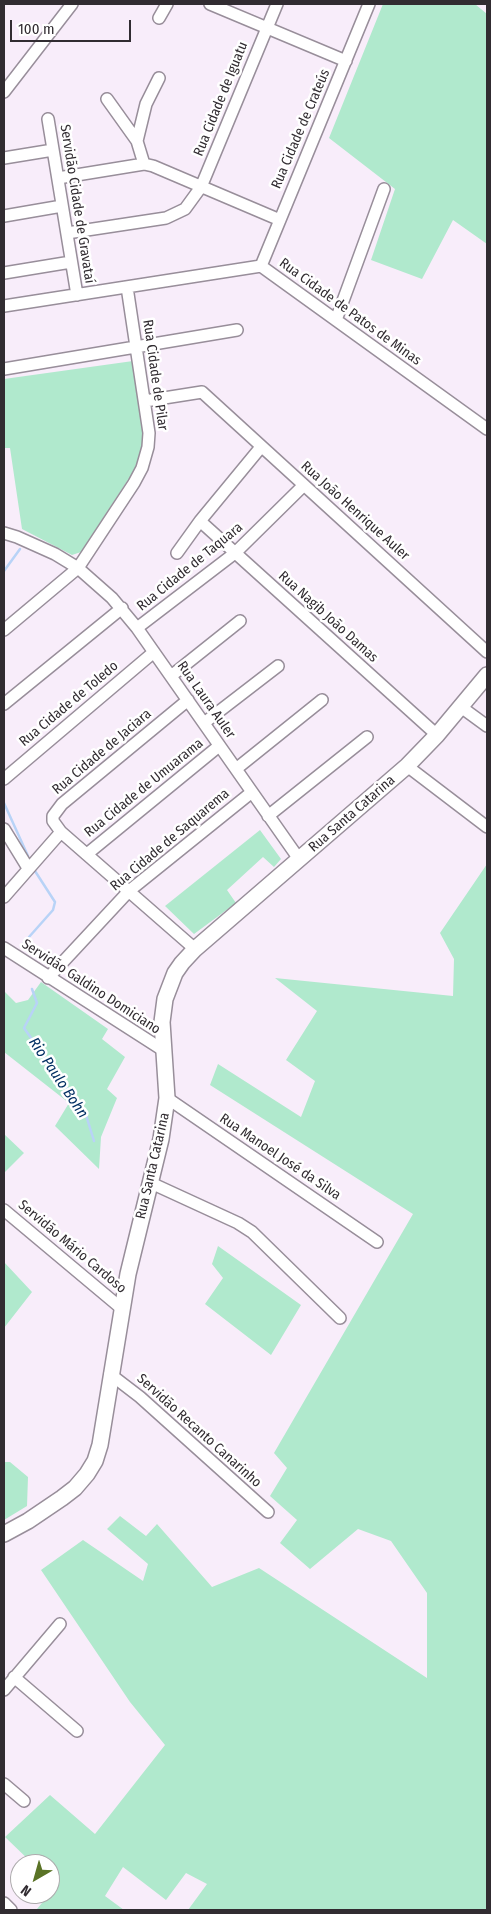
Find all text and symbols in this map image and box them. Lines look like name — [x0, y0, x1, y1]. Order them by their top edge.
scale bar — [12, 10, 134, 42]
text: 100 m — [18, 20, 55, 38]
street label: Rua Cidade de Iguatu — [190, 39, 252, 159]
street label: Rua Cidade de Crateús — [268, 67, 334, 191]
street label: Servidão Cidade de Gravataí — [56, 123, 98, 285]
street label: Rua Cidade de Patos de Minas — [276, 255, 424, 369]
street label: Rua Cidade de Pilar — [139, 319, 171, 431]
street label: Rua João Henrique Auler — [297, 458, 413, 564]
street label: Rua Cidade de Taquara — [134, 519, 246, 615]
street label: Rua Nagib João Damas — [275, 568, 381, 666]
street label: Rua Cidade de Toledo — [16, 658, 122, 750]
street label: Rua Laura Auler — [173, 658, 239, 742]
street label: Rua Cidade de Jaciara — [49, 706, 155, 798]
street label: Rua Cidade de Umuarama — [81, 735, 207, 841]
street label: Rua Santa Catarina — [305, 772, 399, 856]
street label: Rua Cidade de Saquarema — [107, 785, 233, 895]
street label: Servidão Galdino Domiciano — [19, 936, 163, 1038]
water label: Rio Paulo Bohn — [25, 1034, 91, 1122]
street label: Rua Manoel José da Silva — [216, 1110, 344, 1204]
street label: Rua Santa Catarina — [133, 1111, 173, 1221]
street label: Servidão Mário Cardoso — [15, 1197, 129, 1297]
street label: Servidão Recanto Canarinho — [133, 1371, 265, 1491]
north arrow — [10, 1854, 60, 1904]
text: N — [18, 1881, 35, 1900]

